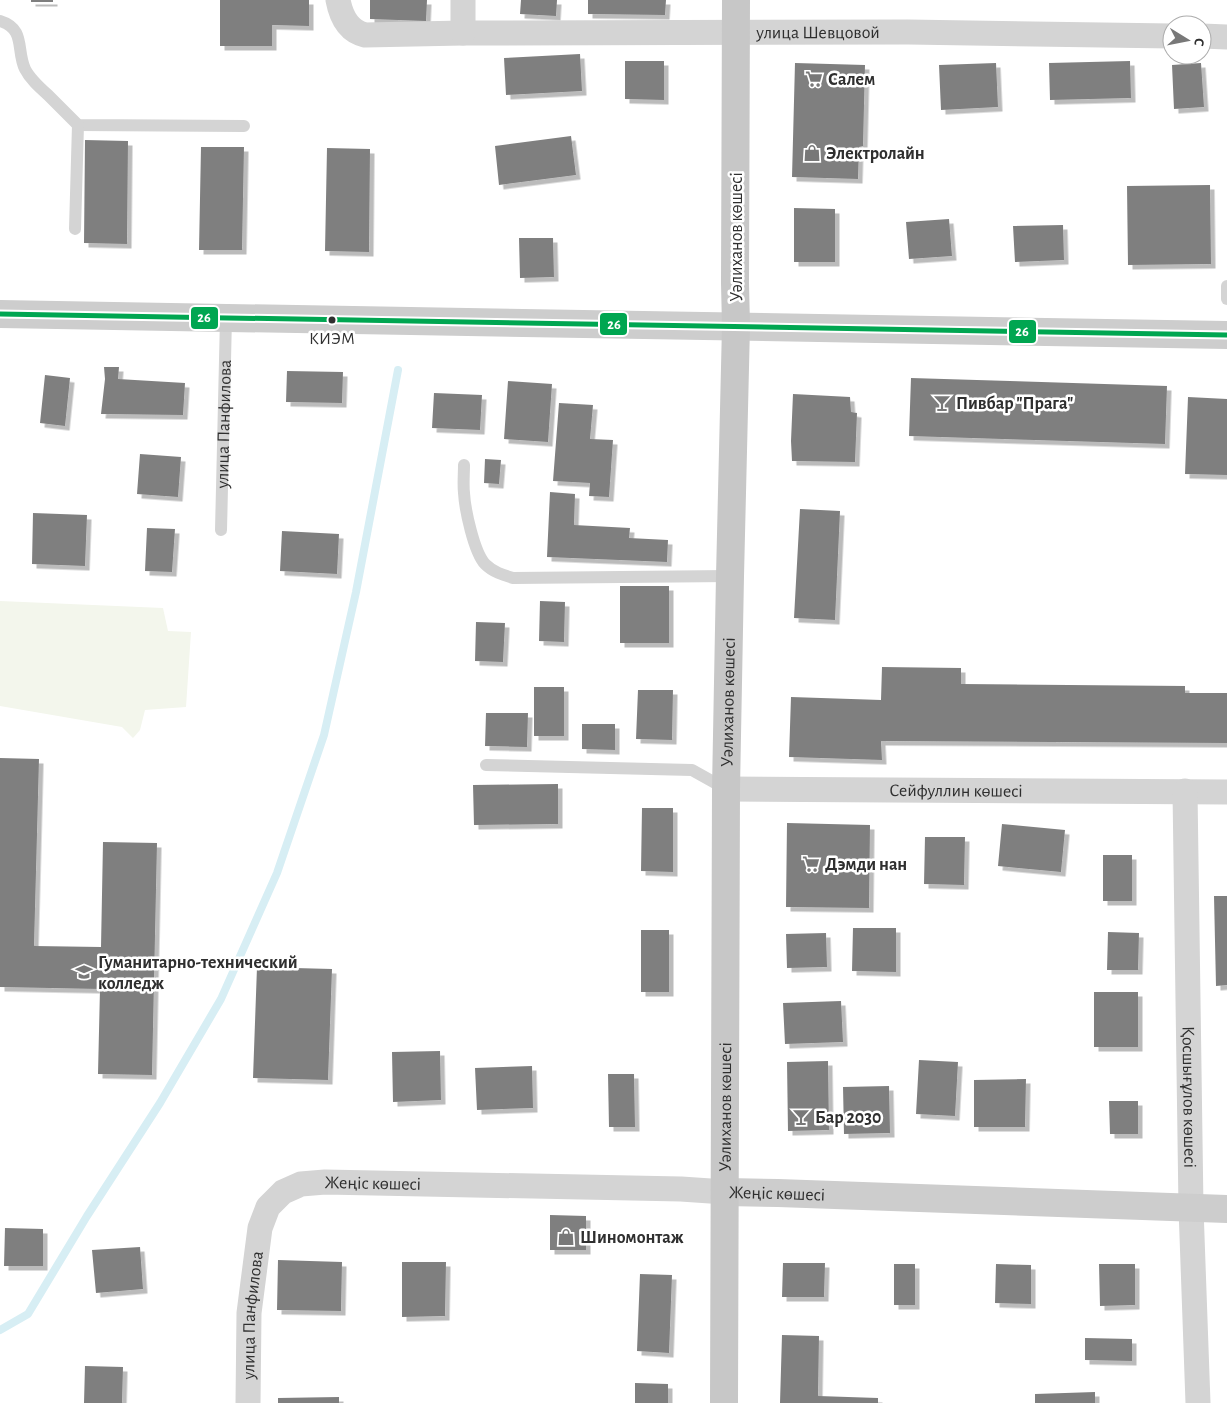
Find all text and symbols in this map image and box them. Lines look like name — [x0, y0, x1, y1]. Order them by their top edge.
north arrow — [1162, 15, 1212, 65]
street label: улица Шевцовой — [755, 24, 880, 42]
text: С — [1191, 37, 1206, 47]
supermarket icon: Салем — [804, 69, 824, 89]
place label: Салем — [828, 71, 875, 89]
shop icon: Электролайн — [802, 143, 822, 163]
place label: Электролайн — [826, 145, 925, 163]
street label: Уәлиханов көшесі — [728, 172, 746, 302]
line badge: 26 — [190, 306, 219, 330]
text: 26 — [197, 311, 211, 325]
line badge: 26 — [599, 312, 628, 336]
marker: КИЭМ — [327, 315, 337, 325]
text: 26 — [607, 318, 621, 332]
line badge: 26 — [1008, 319, 1037, 344]
text: 26 — [1015, 325, 1029, 339]
place label: КИЭМ — [309, 330, 355, 347]
street label: улица Панфилова — [214, 359, 235, 490]
bar icon: Пивбар "Прага" — [932, 393, 952, 413]
place label: Пивбар "Прага" — [956, 395, 1073, 413]
street label: Уәлиханов көшесі — [718, 637, 739, 767]
street label: Сейфуллин көшесі — [889, 782, 1023, 801]
supermarket icon: Дэмди нан — [801, 854, 821, 874]
place label: Дэмди нан — [825, 856, 907, 874]
place label: Гуманитарно-технический колледж — [98, 954, 298, 993]
school or university icon: Гуманитарно-технический колледж — [74, 962, 94, 982]
street label: Қосшығұлов көшесі — [1178, 1026, 1198, 1168]
street label: Уәлиханов көшесі — [717, 1042, 735, 1172]
bar icon: Бар 2030 — [791, 1107, 811, 1127]
place label: Бар 2030 — [815, 1109, 881, 1127]
street label: Жеңіс көшесі — [324, 1174, 421, 1194]
street label: Жеңіс көшесі — [729, 1184, 825, 1205]
shop icon: Шиномонтаж — [556, 1227, 576, 1247]
place label: Шиномонтаж — [580, 1229, 684, 1247]
street label: улица Панфилова — [240, 1250, 267, 1381]

